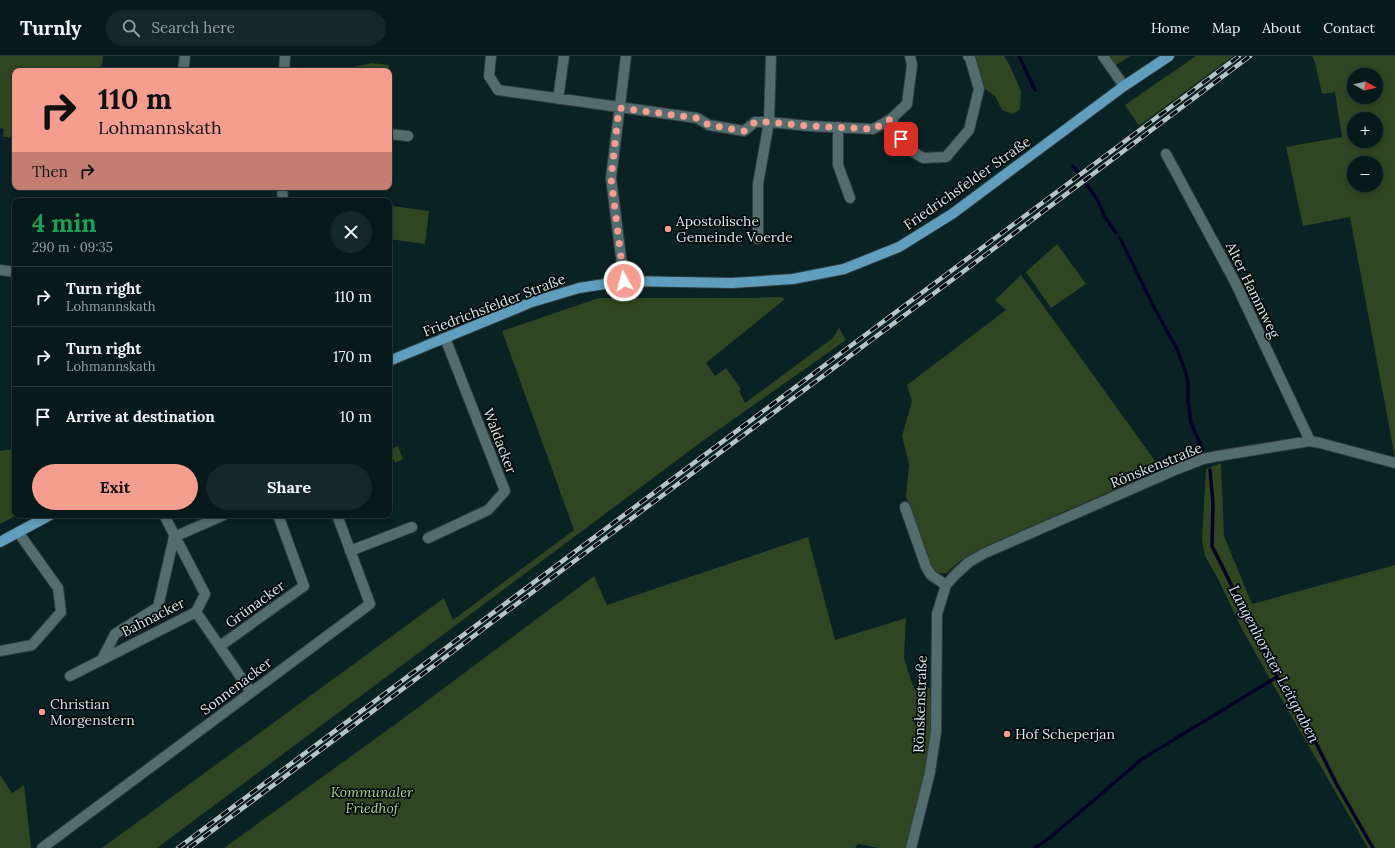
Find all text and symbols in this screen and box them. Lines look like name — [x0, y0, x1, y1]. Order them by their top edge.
search box — [106, 10, 386, 46]
text: Turnly — [20, 16, 82, 40]
icon: search — [120, 17, 142, 39]
text: Search here — [152, 18, 235, 37]
text: Home — [1151, 19, 1190, 37]
text: Map — [1212, 19, 1240, 37]
text: About — [1262, 19, 1301, 37]
text: Contact — [1323, 19, 1375, 37]
north arrow — [1347, 68, 1383, 104]
map controls — [1347, 68, 1383, 192]
text: 110 m — [98, 81, 172, 117]
icon: right — [32, 84, 84, 136]
button: + — [1347, 112, 1383, 148]
text: Lohmannskath — [98, 116, 222, 139]
pin — [884, 122, 918, 156]
icon: arrive — [890, 128, 912, 150]
street label: Friedrichsfelder Straße — [900, 132, 1034, 234]
button: − — [1347, 156, 1383, 192]
icon: right — [76, 160, 98, 182]
text: Then — [32, 162, 68, 181]
text: 4 min — [32, 208, 97, 239]
button: close — [330, 211, 372, 253]
place label: Apostolische Gemeinde Voerde — [675, 212, 793, 246]
marker: Apostolische Gemeinde Voerde — [663, 224, 673, 234]
street label: Alter Hammweg — [1222, 238, 1284, 341]
text: 290 m · 09:35 — [32, 239, 113, 256]
position arrow — [603, 260, 645, 302]
street label: Friedrichsfelder Straße — [420, 269, 568, 340]
text: Turn right — [66, 279, 142, 298]
icon: right — [32, 286, 54, 308]
text: 110 m — [334, 287, 372, 306]
text: Lohmannskath — [66, 298, 155, 315]
text: Turn right — [66, 339, 142, 358]
icon: right — [32, 346, 54, 368]
text: 170 m — [333, 347, 372, 366]
text: Lohmannskath — [66, 358, 155, 375]
icon: arrive — [32, 406, 54, 428]
street label: Waldacker — [479, 406, 521, 476]
text: Arrive at destination — [66, 407, 215, 426]
text: 10 m — [340, 407, 372, 426]
street label: Rönskenstraße — [1107, 438, 1205, 492]
button: Exit — [32, 464, 198, 510]
button: Share — [206, 464, 372, 510]
street label: Grünacker — [222, 576, 288, 632]
water label: Langenhorster Leitgraben — [1225, 582, 1324, 747]
street label: Bahnacker — [118, 593, 188, 641]
street label: Sonnenacker — [197, 653, 275, 719]
street label: Rönskenstraße — [909, 655, 931, 753]
place label: Christian Morgenstern — [50, 695, 135, 729]
marker: Christian Morgenstern — [37, 707, 47, 717]
place label: Hof Scheperjan — [1015, 725, 1115, 743]
marker: Hof Scheperjan — [1002, 729, 1012, 739]
park label: Kommunaler Friedhof — [331, 783, 414, 817]

